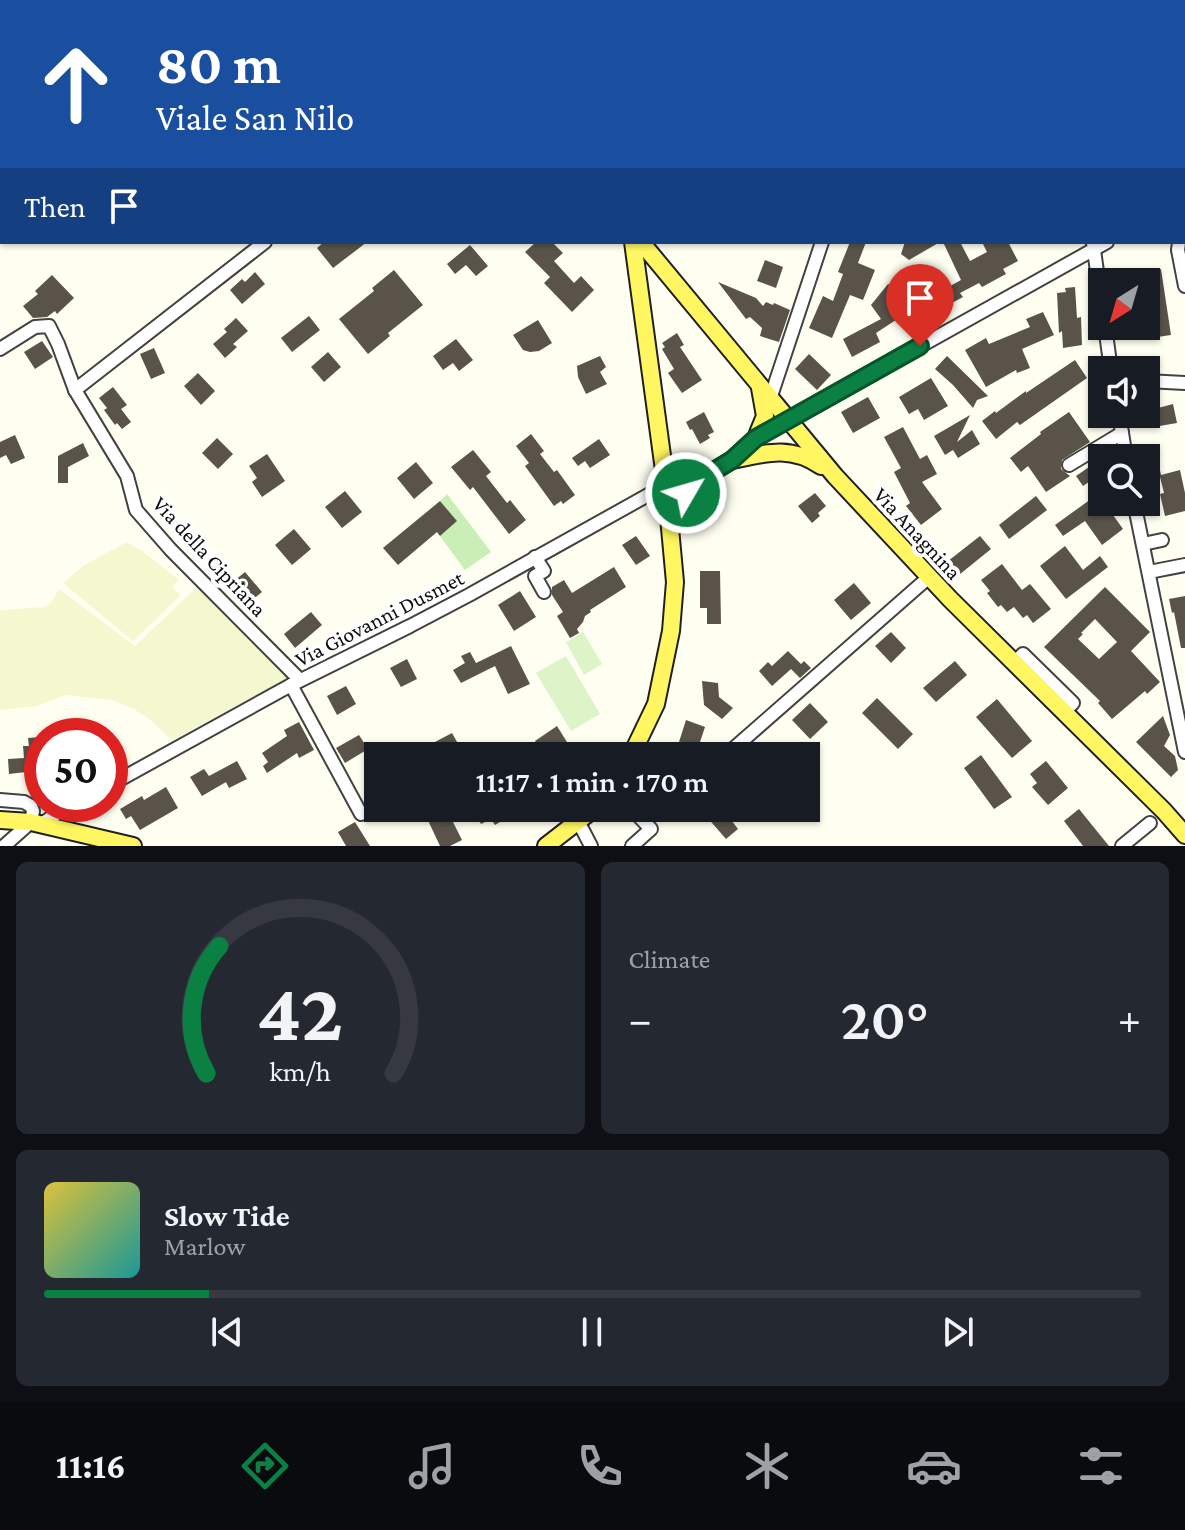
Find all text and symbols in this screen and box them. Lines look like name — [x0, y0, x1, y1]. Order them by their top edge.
icon: ahead — [24, 32, 128, 136]
text: 80 m — [156, 33, 281, 95]
text: Viale San Nilo — [156, 98, 354, 138]
icon: arrive — [102, 184, 146, 228]
text: Then — [24, 190, 86, 223]
pin — [886, 264, 954, 346]
north arrow — [1088, 268, 1160, 340]
map controls — [1088, 268, 1160, 516]
icon: arrive — [898, 276, 942, 320]
button: sound — [1088, 356, 1160, 428]
button: search — [1088, 444, 1160, 516]
position arrow — [644, 451, 728, 535]
street label: Via Anagnina — [869, 482, 967, 585]
street label: Via della Cipriana — [147, 491, 272, 622]
street label: Via Giovanni Dusmet — [291, 565, 468, 672]
speed limit sign: 50 — [24, 718, 128, 822]
text: 11:17 · 1 min · 170 m — [475, 765, 709, 798]
text: Climate — [629, 945, 710, 974]
text: 42 — [257, 965, 343, 1058]
text: 20° — [841, 985, 929, 1052]
text: − — [629, 995, 652, 1043]
text: + — [1118, 995, 1141, 1043]
text: km/h — [269, 1055, 331, 1087]
text: Slow Tide — [164, 1199, 290, 1232]
text: Marlow — [164, 1232, 245, 1261]
icon: previous — [205, 1310, 249, 1354]
icon: pause — [570, 1310, 614, 1354]
icon: next — [936, 1310, 980, 1354]
icon: directions — [237, 1438, 293, 1494]
icon: music — [404, 1438, 460, 1494]
icon: phone — [572, 1438, 628, 1494]
icon: climate — [739, 1438, 795, 1494]
icon: car — [906, 1438, 962, 1494]
icon: filters — [1073, 1438, 1129, 1494]
text: 11:16 — [56, 1446, 126, 1486]

